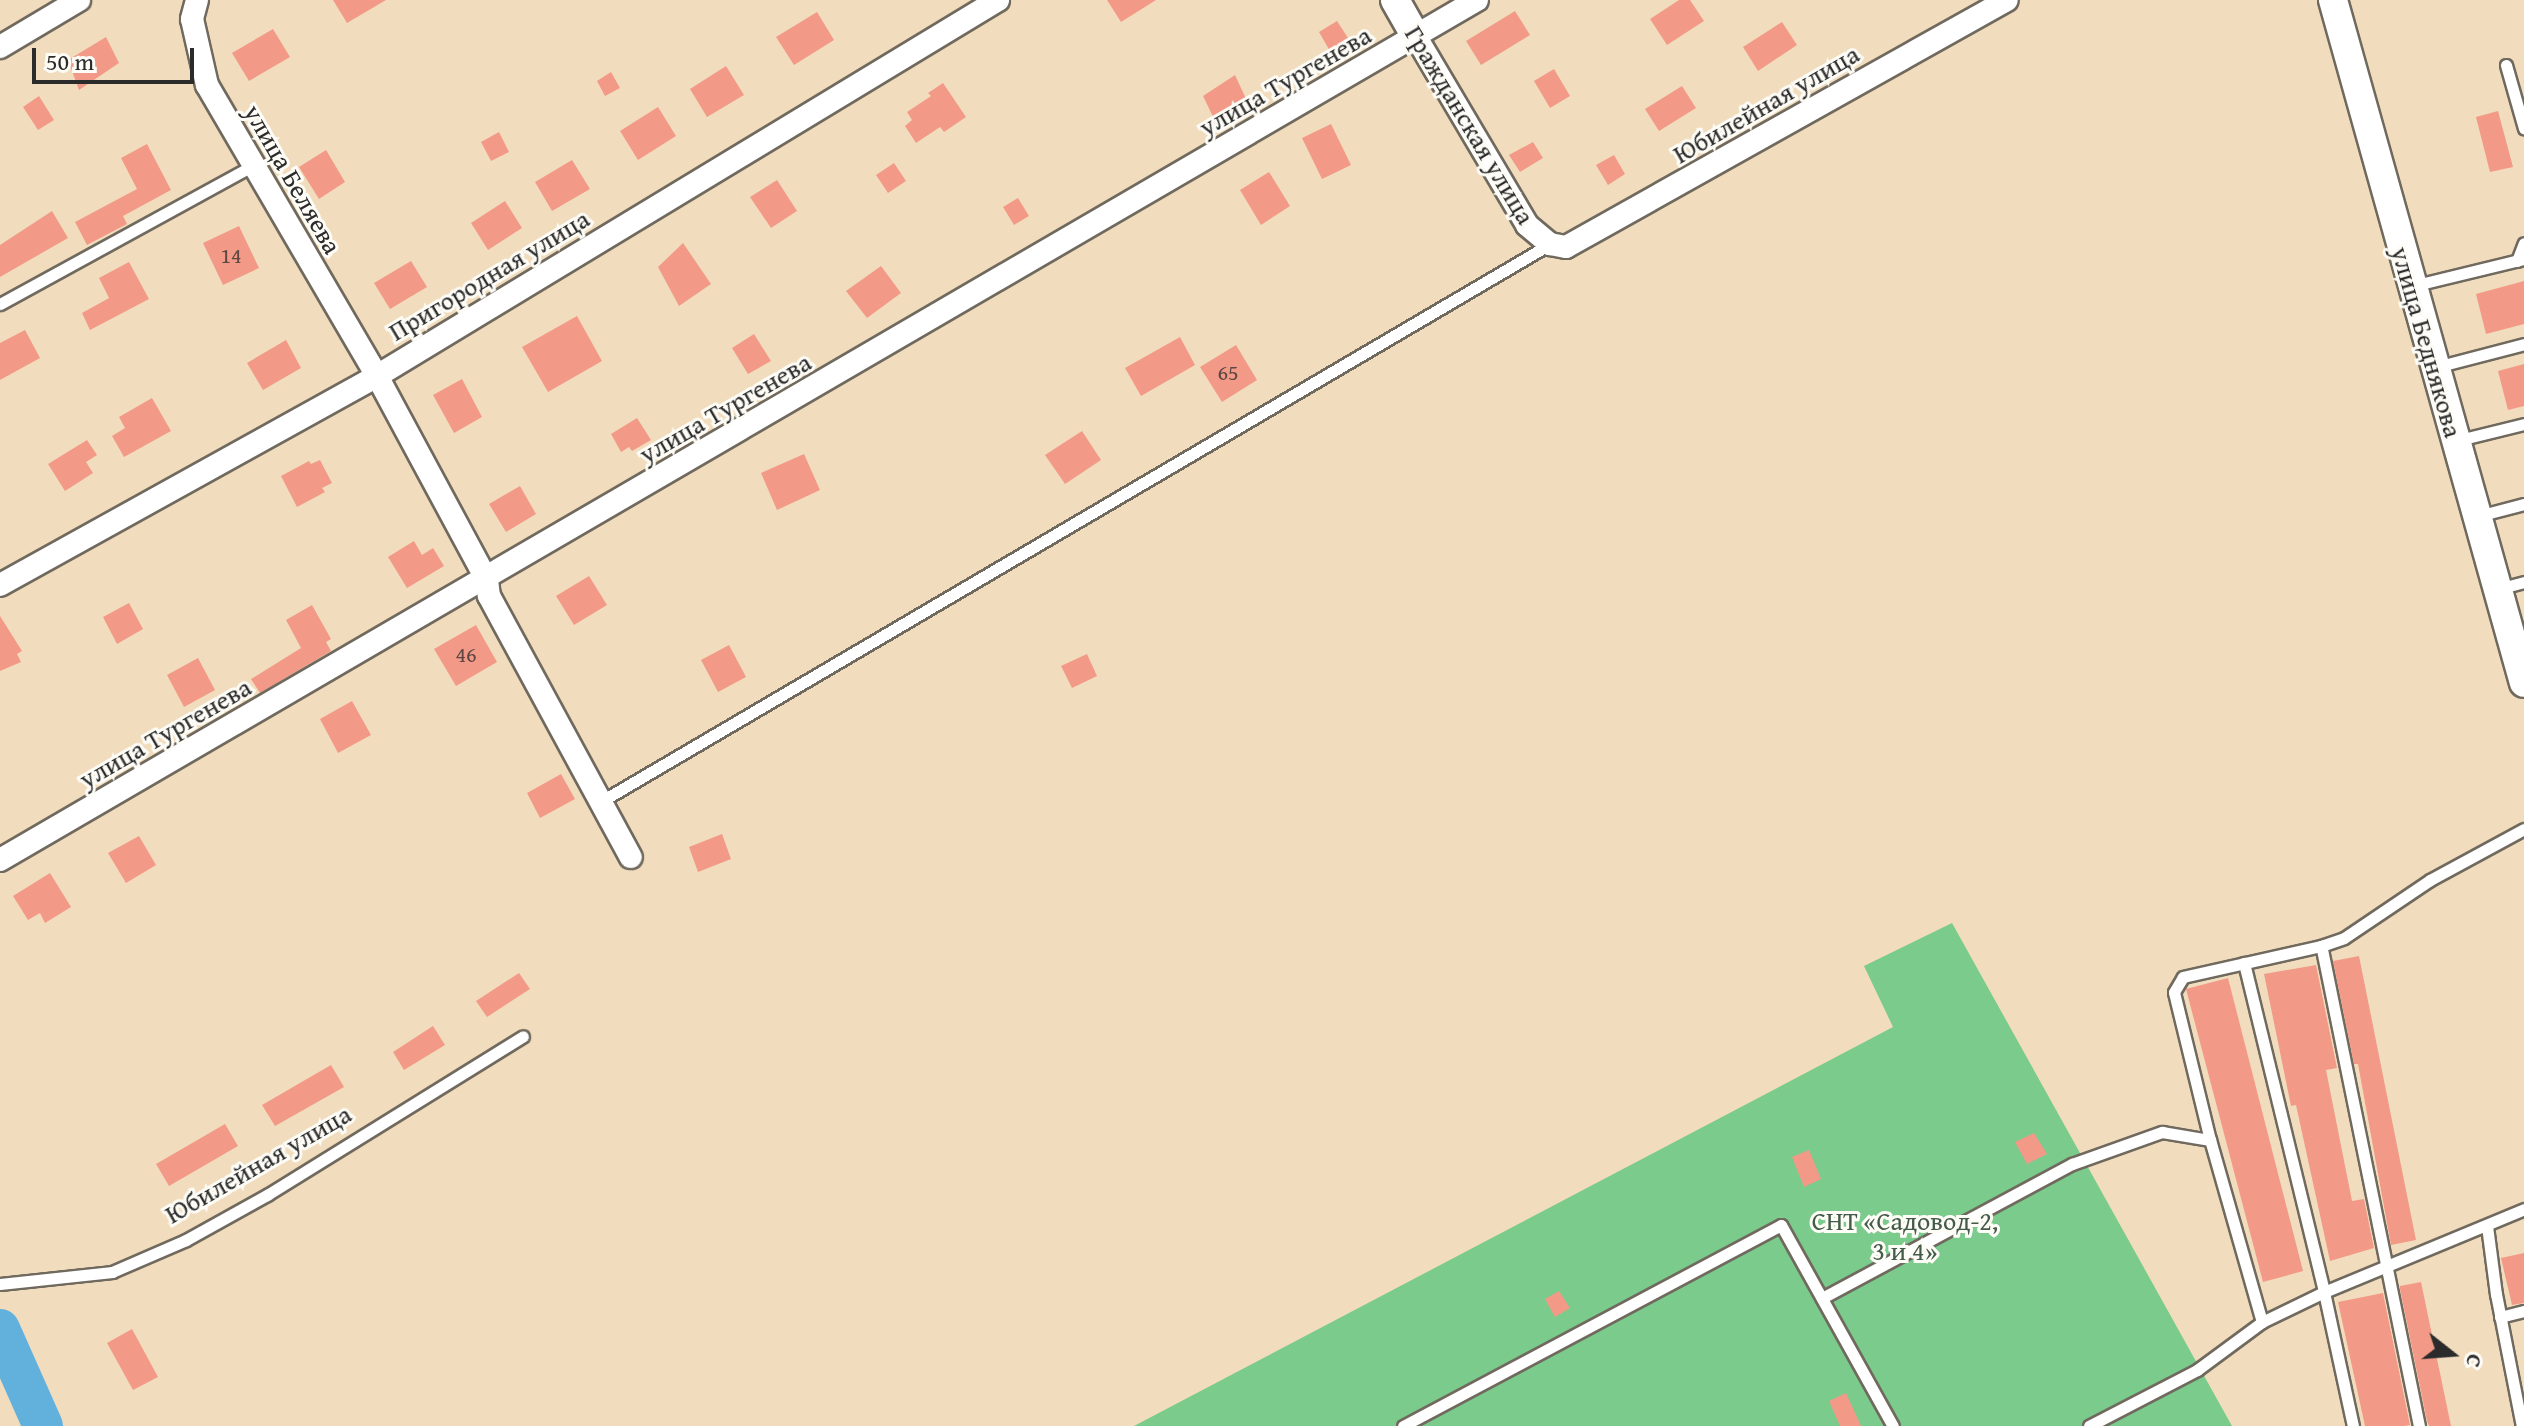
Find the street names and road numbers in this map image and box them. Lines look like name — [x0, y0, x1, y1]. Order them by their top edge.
street label: улица Тургенева — [1194, 19, 1376, 143]
street label: Гражданская улица — [1398, 20, 1542, 230]
street label: Юбилейная улица — [1667, 38, 1865, 170]
street label: улица Беляева — [238, 99, 348, 259]
street label: Пригородная улица — [383, 203, 595, 347]
street label: улица Беднякова — [2385, 243, 2469, 441]
street label: улица Тургенева — [634, 346, 816, 470]
street label: улица Тургенева — [74, 671, 256, 795]
street label: Юбилейная улица — [159, 1098, 357, 1230]

